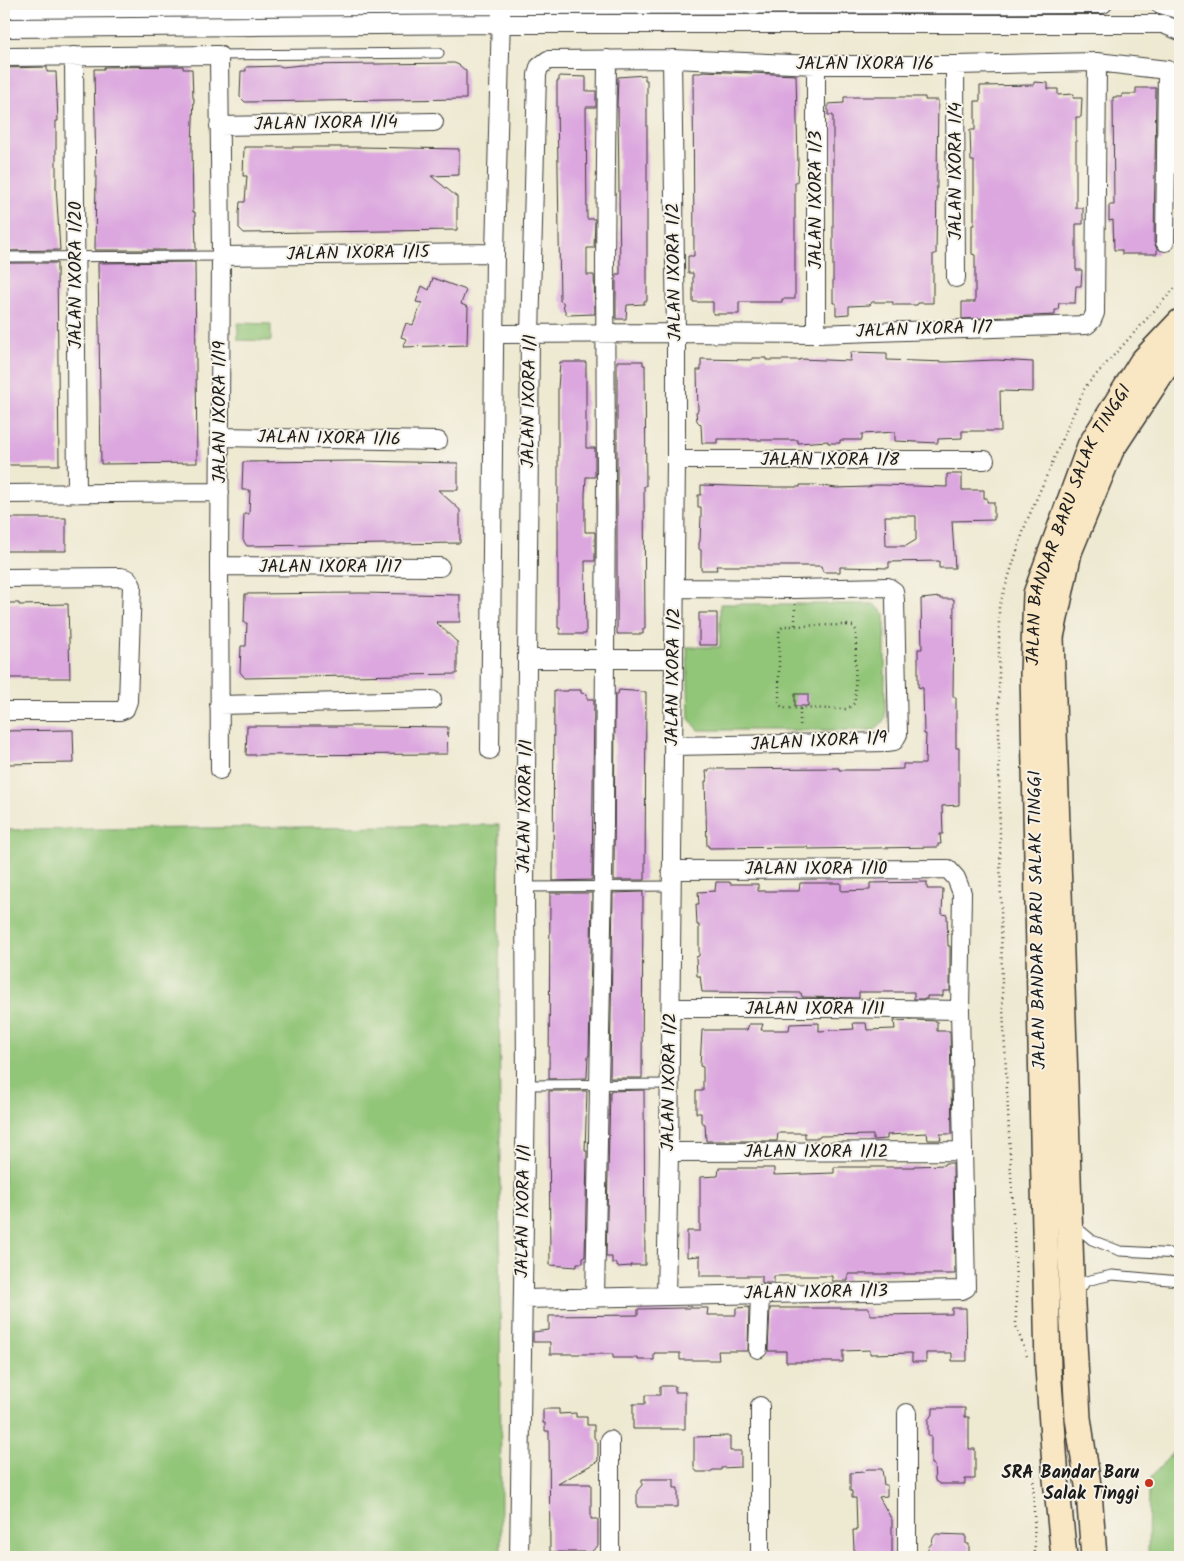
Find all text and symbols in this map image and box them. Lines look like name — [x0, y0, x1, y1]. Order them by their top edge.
street label: JALAN IXORA 1/6 — [796, 50, 934, 79]
street label: JALAN IXORA 1/4 — [942, 102, 971, 240]
street label: JALAN IXORA 1/14 — [254, 108, 398, 140]
street label: JALAN IXORA 1/3 — [802, 131, 831, 269]
street label: JALAN IXORA 1/20 — [62, 201, 91, 349]
street label: JALAN IXORA 1/2 — [659, 202, 691, 342]
street label: JALAN IXORA 1/15 — [286, 238, 431, 270]
street label: JALAN IXORA 1/7 — [855, 313, 993, 347]
street label: JALAN IXORA 1/1 — [514, 334, 546, 468]
street label: JALAN IXORA 1/19 — [206, 341, 235, 483]
street label: JALAN BANDAR BARU SALAK TINGGI — [1019, 379, 1139, 666]
street label: JALAN IXORA 1/16 — [257, 423, 401, 455]
street label: JALAN IXORA 1/8 — [761, 446, 900, 475]
street label: JALAN IXORA 1/17 — [259, 553, 402, 582]
street label: JALAN IXORA 1/2 — [658, 607, 690, 747]
street label: JALAN IXORA 1/9 — [750, 724, 888, 760]
street label: JALAN IXORA 1/1 — [510, 739, 542, 873]
street label: JALAN BANDAR BARU SALAK TINGGI — [1021, 770, 1055, 1070]
street label: JALAN IXORA 1/10 — [745, 855, 887, 884]
street label: JALAN IXORA 1/11 — [745, 995, 885, 1024]
street label: JALAN IXORA 1/2 — [654, 1012, 686, 1152]
street label: JALAN IXORA 1/12 — [744, 1138, 888, 1167]
street label: JALAN IXORA 1/1 — [508, 1144, 540, 1278]
street label: JALAN IXORA 1/13 — [744, 1277, 888, 1309]
place label: SRA Bandar Baru Salak Tinggi — [1002, 1459, 1139, 1509]
marker: SRA Bandar Baru Salak Tinggi — [1143, 1477, 1155, 1489]

